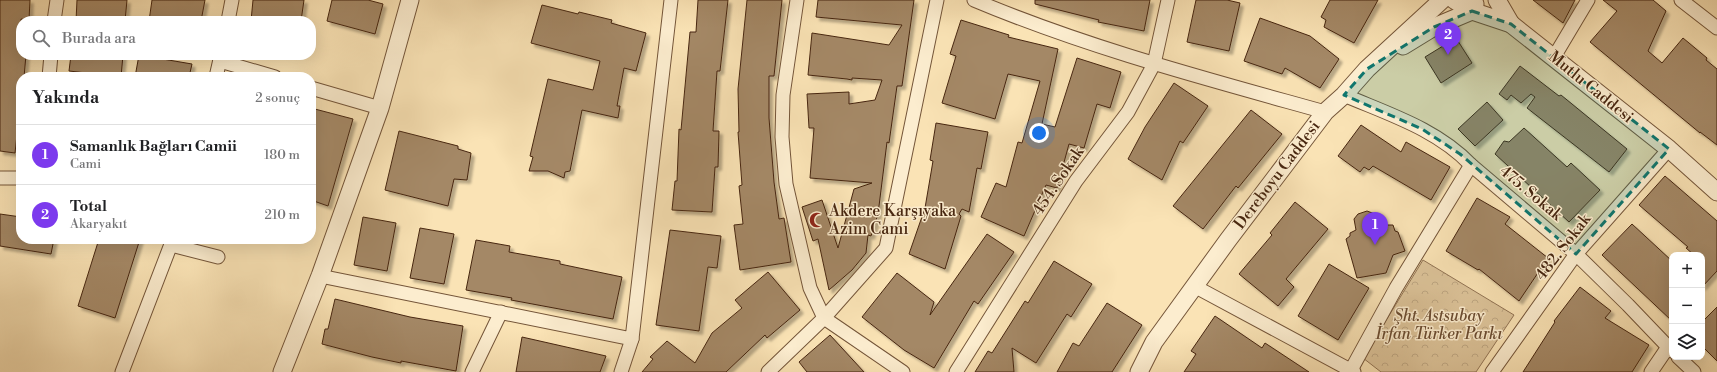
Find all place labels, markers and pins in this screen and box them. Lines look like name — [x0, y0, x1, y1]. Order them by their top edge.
pin: 2 — [1435, 22, 1461, 55]
place label: Akdere Karşıyaka Azim Cami — [828, 201, 957, 239]
mosque icon: Akdere Karşıyaka Azim Cami — [808, 211, 826, 229]
pin: 1 — [1362, 212, 1388, 245]

